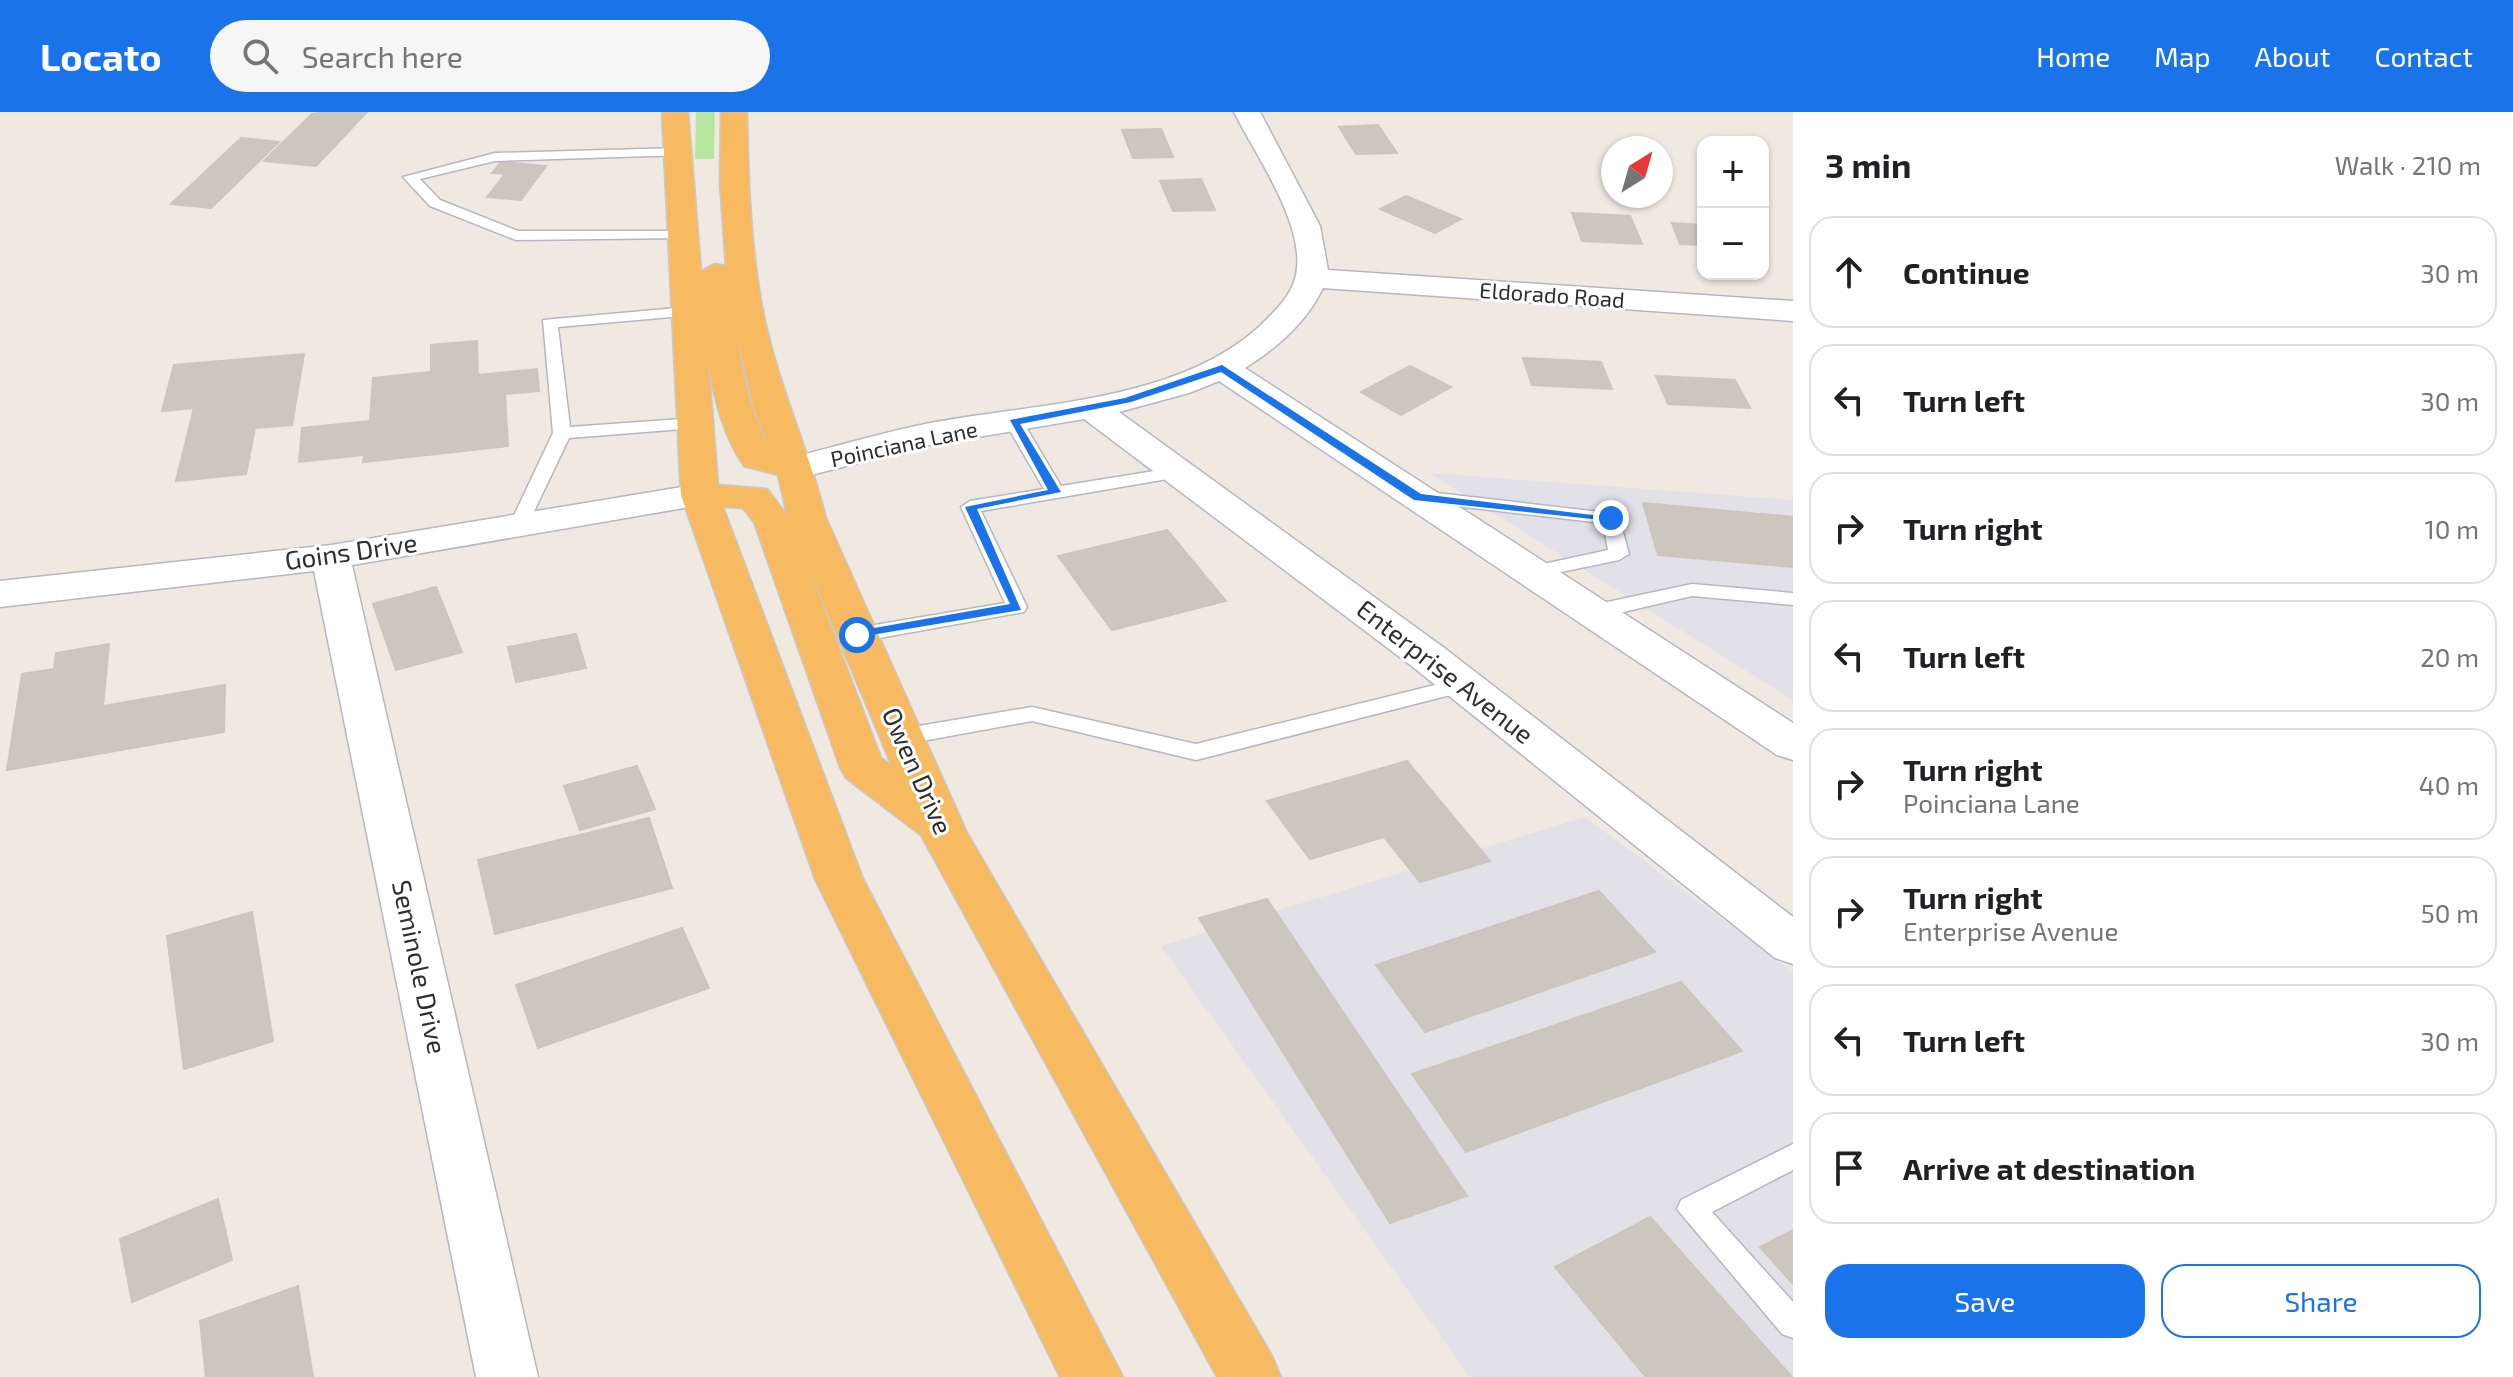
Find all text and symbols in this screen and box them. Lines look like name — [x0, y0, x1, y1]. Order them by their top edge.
search box — [210, 20, 770, 92]
text: Locato — [40, 33, 162, 79]
icon: search — [238, 34, 282, 78]
text: Search here — [302, 38, 463, 74]
text: Home — [2036, 39, 2110, 73]
text: Map — [2154, 39, 2211, 73]
text: About — [2255, 39, 2330, 73]
text: Contact — [2374, 39, 2473, 73]
north arrow — [1601, 136, 1673, 208]
map controls — [1697, 136, 1769, 280]
button: + — [1697, 136, 1769, 208]
text: 3 min — [1825, 144, 1911, 185]
text: Walk · 210 m — [2335, 149, 2481, 180]
button: − — [1697, 208, 1769, 280]
icon: ahead — [1827, 250, 1871, 294]
text: Continue — [1903, 254, 2030, 290]
text: 30 m — [2420, 257, 2479, 288]
street label: Eldorado Road — [1479, 276, 1626, 312]
icon: left — [1827, 378, 1871, 422]
text: Turn left — [1903, 382, 2025, 418]
text: 30 m — [2420, 385, 2479, 416]
street label: Poinciana Lane — [828, 415, 980, 471]
route end — [1593, 500, 1629, 536]
icon: right — [1827, 506, 1871, 550]
text: Turn right — [1903, 510, 2043, 546]
text: 10 m — [2424, 513, 2479, 544]
street label: Goins Drive — [283, 526, 419, 575]
street label: Enterprise Avenue — [1352, 592, 1540, 749]
route start — [839, 617, 875, 653]
icon: left — [1827, 634, 1871, 678]
text: Turn left — [1903, 638, 2025, 674]
text: 20 m — [2420, 641, 2479, 672]
street label: Owen Drive — [877, 702, 960, 839]
text: Turn right — [1903, 751, 2043, 787]
icon: right — [1827, 762, 1871, 806]
text: 40 m — [2419, 769, 2479, 800]
text: Poinciana Lane — [1903, 787, 2080, 818]
street label: Seminole Drive — [387, 877, 454, 1056]
text: Turn right — [1903, 879, 2043, 915]
icon: right — [1827, 890, 1871, 934]
text: 50 m — [2421, 897, 2479, 928]
text: Enterprise Avenue — [1903, 915, 2118, 946]
icon: left — [1827, 1018, 1871, 1062]
text: Turn left — [1903, 1022, 2025, 1058]
text: 30 m — [2420, 1025, 2479, 1056]
icon: arrive — [1827, 1146, 1871, 1190]
text: Arrive at destination — [1903, 1150, 2195, 1186]
button: Save — [1825, 1264, 2145, 1338]
button: Share — [2161, 1264, 2481, 1338]

